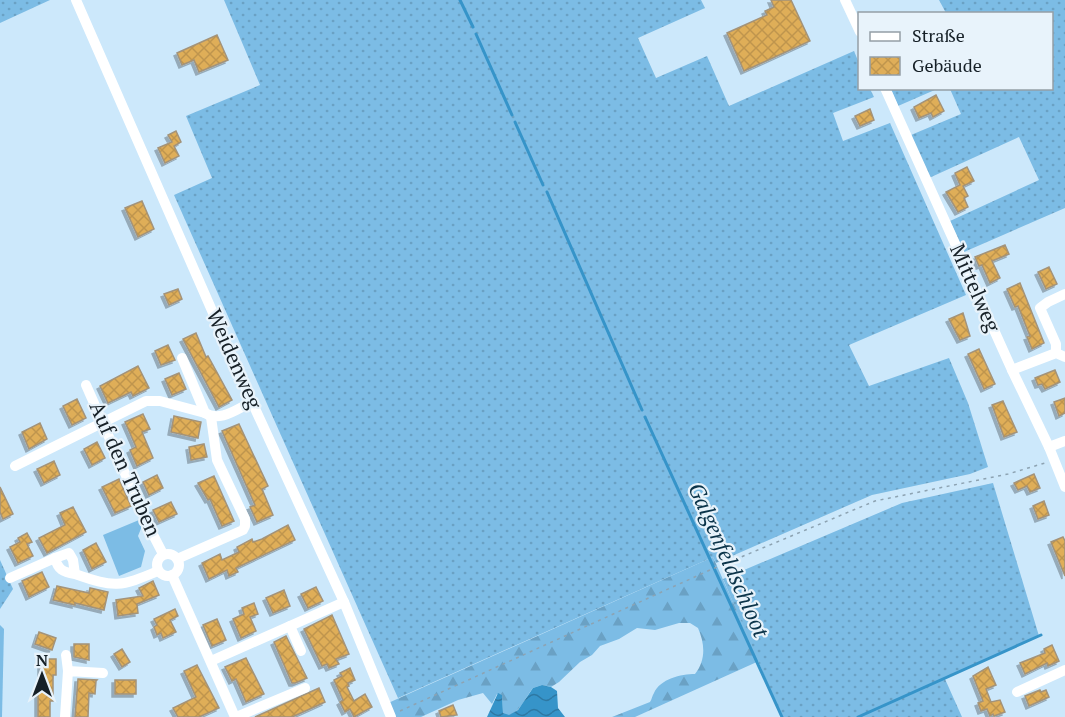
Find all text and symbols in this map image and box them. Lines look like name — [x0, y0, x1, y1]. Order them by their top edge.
legend — [858, 12, 1053, 90]
text: Straße — [912, 23, 965, 47]
text: Gebäude — [912, 53, 982, 77]
street label: Mittelweg — [944, 239, 1008, 337]
street label: Weidenweg — [200, 304, 270, 414]
street label: Auf den Truben — [84, 396, 168, 541]
water label: Galgenfeldschloot — [682, 478, 777, 642]
north arrow — [12, 645, 72, 705]
text: N — [36, 649, 48, 671]

